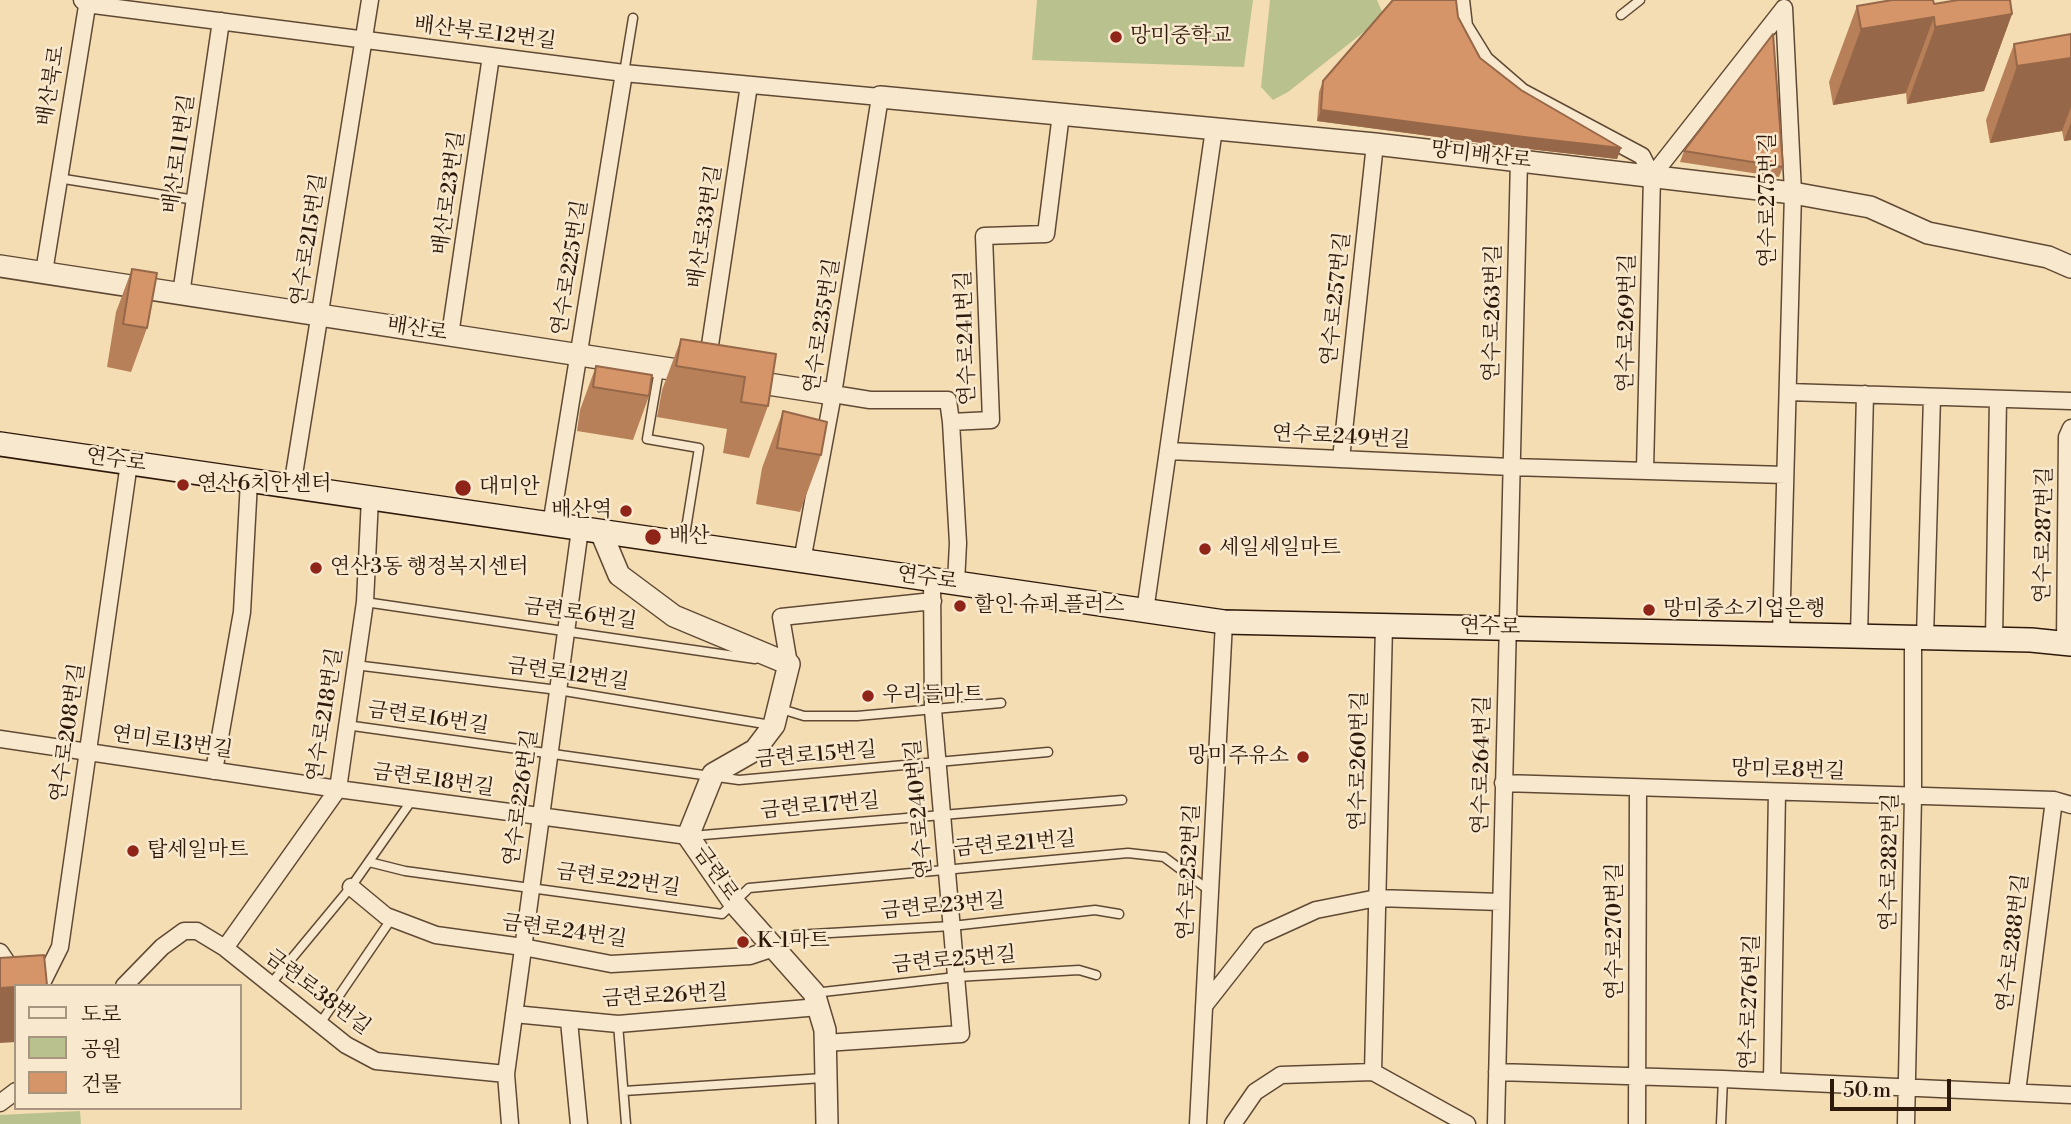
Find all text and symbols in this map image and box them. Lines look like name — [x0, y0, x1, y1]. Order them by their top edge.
street label: 배산북로12번길 — [412, 13, 558, 55]
place label: 망미중학교 — [1130, 24, 1231, 50]
marker: 망미중학교 — [1108, 29, 1124, 45]
street label: 배산북로 — [33, 44, 71, 128]
street label: 배산로11번길 — [159, 93, 201, 215]
street label: 배산로23번길 — [429, 129, 471, 257]
street label: 연수로275번길 — [1756, 132, 1782, 268]
street label: 망미배산로 — [1429, 137, 1533, 175]
street label: 배산로33번길 — [684, 163, 728, 291]
street label: 연수로215번길 — [287, 172, 333, 308]
street label: 연수로225번길 — [548, 198, 594, 338]
street label: 연수로257번길 — [1317, 231, 1357, 367]
street label: 연수로263번길 — [1480, 244, 1508, 382]
street label: 연수로269번길 — [1614, 253, 1642, 393]
street label: 연수로235번길 — [800, 257, 846, 395]
street label: 연수로241번길 — [952, 270, 982, 406]
street label: 배산로 — [385, 313, 449, 347]
street label: 연수로249번길 — [1271, 422, 1411, 454]
street label: 연수로 — [84, 444, 148, 478]
street label: 연수로287번길 — [2031, 466, 2059, 604]
place label: 연산6치안센터 — [197, 472, 331, 498]
place label: 대미안 — [479, 475, 540, 501]
marker: 연산6치안센터 — [175, 477, 191, 493]
marker: 대미안 — [453, 478, 473, 498]
place label: 배산역 — [551, 498, 612, 524]
marker: 배산역 — [618, 503, 634, 519]
place label: 배산 — [669, 524, 710, 550]
marker: 배산 — [643, 527, 663, 547]
place label: 세일세일마트 — [1219, 536, 1341, 562]
marker: 세일세일마트 — [1197, 541, 1213, 557]
place label: 연산3동 행정복지센터 — [330, 555, 528, 581]
marker: 연산3동 행정복지센터 — [308, 560, 324, 576]
street label: 연수로 — [895, 562, 959, 596]
place label: 할인 슈퍼 플러스 — [974, 593, 1125, 619]
street label: 금련로6번길 — [522, 595, 638, 635]
place label: 망미중소기업은행 — [1663, 597, 1825, 623]
marker: 할인 슈퍼 플러스 — [952, 598, 968, 614]
marker: 망미중소기업은행 — [1641, 602, 1657, 618]
street label: 연수로 — [1459, 615, 1521, 641]
street label: 연수로218번길 — [303, 646, 349, 784]
street label: 금련로12번길 — [505, 654, 631, 696]
street label: 연수로208번길 — [47, 662, 91, 804]
place label: 우리들마트 — [882, 683, 983, 709]
marker: 우리들마트 — [860, 688, 876, 704]
street label: 연수로260번길 — [1346, 691, 1374, 831]
street label: 연수로264번길 — [1469, 695, 1497, 835]
street label: 금련로16번길 — [366, 698, 490, 740]
street label: 연미로13번길 — [110, 722, 234, 764]
street label: 연수로226번길 — [500, 728, 544, 868]
street label: 금련로15번길 — [754, 738, 878, 774]
street label: 연수로240번길 — [901, 738, 939, 880]
place label: 망미주유소 — [1188, 744, 1289, 770]
marker: 망미주유소 — [1295, 749, 1311, 765]
street label: 망미로8번길 — [1730, 756, 1846, 786]
street label: 금련로18번길 — [370, 760, 496, 802]
street label: 금련로17번길 — [759, 789, 881, 825]
street label: 연수로282번길 — [1877, 793, 1905, 931]
street label: 연수로252번길 — [1174, 803, 1206, 941]
street label: 금련로21번길 — [953, 827, 1077, 863]
place label: 탑세일마트 — [147, 838, 248, 864]
street label: 금련로 — [687, 842, 743, 906]
marker: 탑세일마트 — [125, 843, 141, 859]
street label: 금련로22번길 — [554, 860, 682, 902]
street label: 연수로270번길 — [1603, 862, 1629, 1000]
street label: 연수로288번길 — [1993, 872, 2035, 1014]
street label: 금련로23번길 — [880, 889, 1006, 925]
street label: 금련로24번길 — [500, 911, 628, 953]
place label: K-1마트 — [757, 929, 830, 955]
marker: K-1마트 — [735, 934, 751, 950]
street label: 연수로276번길 — [1736, 934, 1766, 1070]
street label: 금련로25번길 — [891, 943, 1017, 979]
street label: 금련로38번길 — [259, 945, 375, 1041]
street label: 금련로26번길 — [601, 981, 729, 1013]
legend — [14, 984, 242, 1110]
text: 도로 — [81, 1002, 122, 1028]
text: 공원 — [81, 1037, 122, 1063]
scale bar — [1833, 1064, 1954, 1108]
text: 건물 — [81, 1072, 122, 1098]
text: 50 m — [1843, 1078, 1891, 1104]

